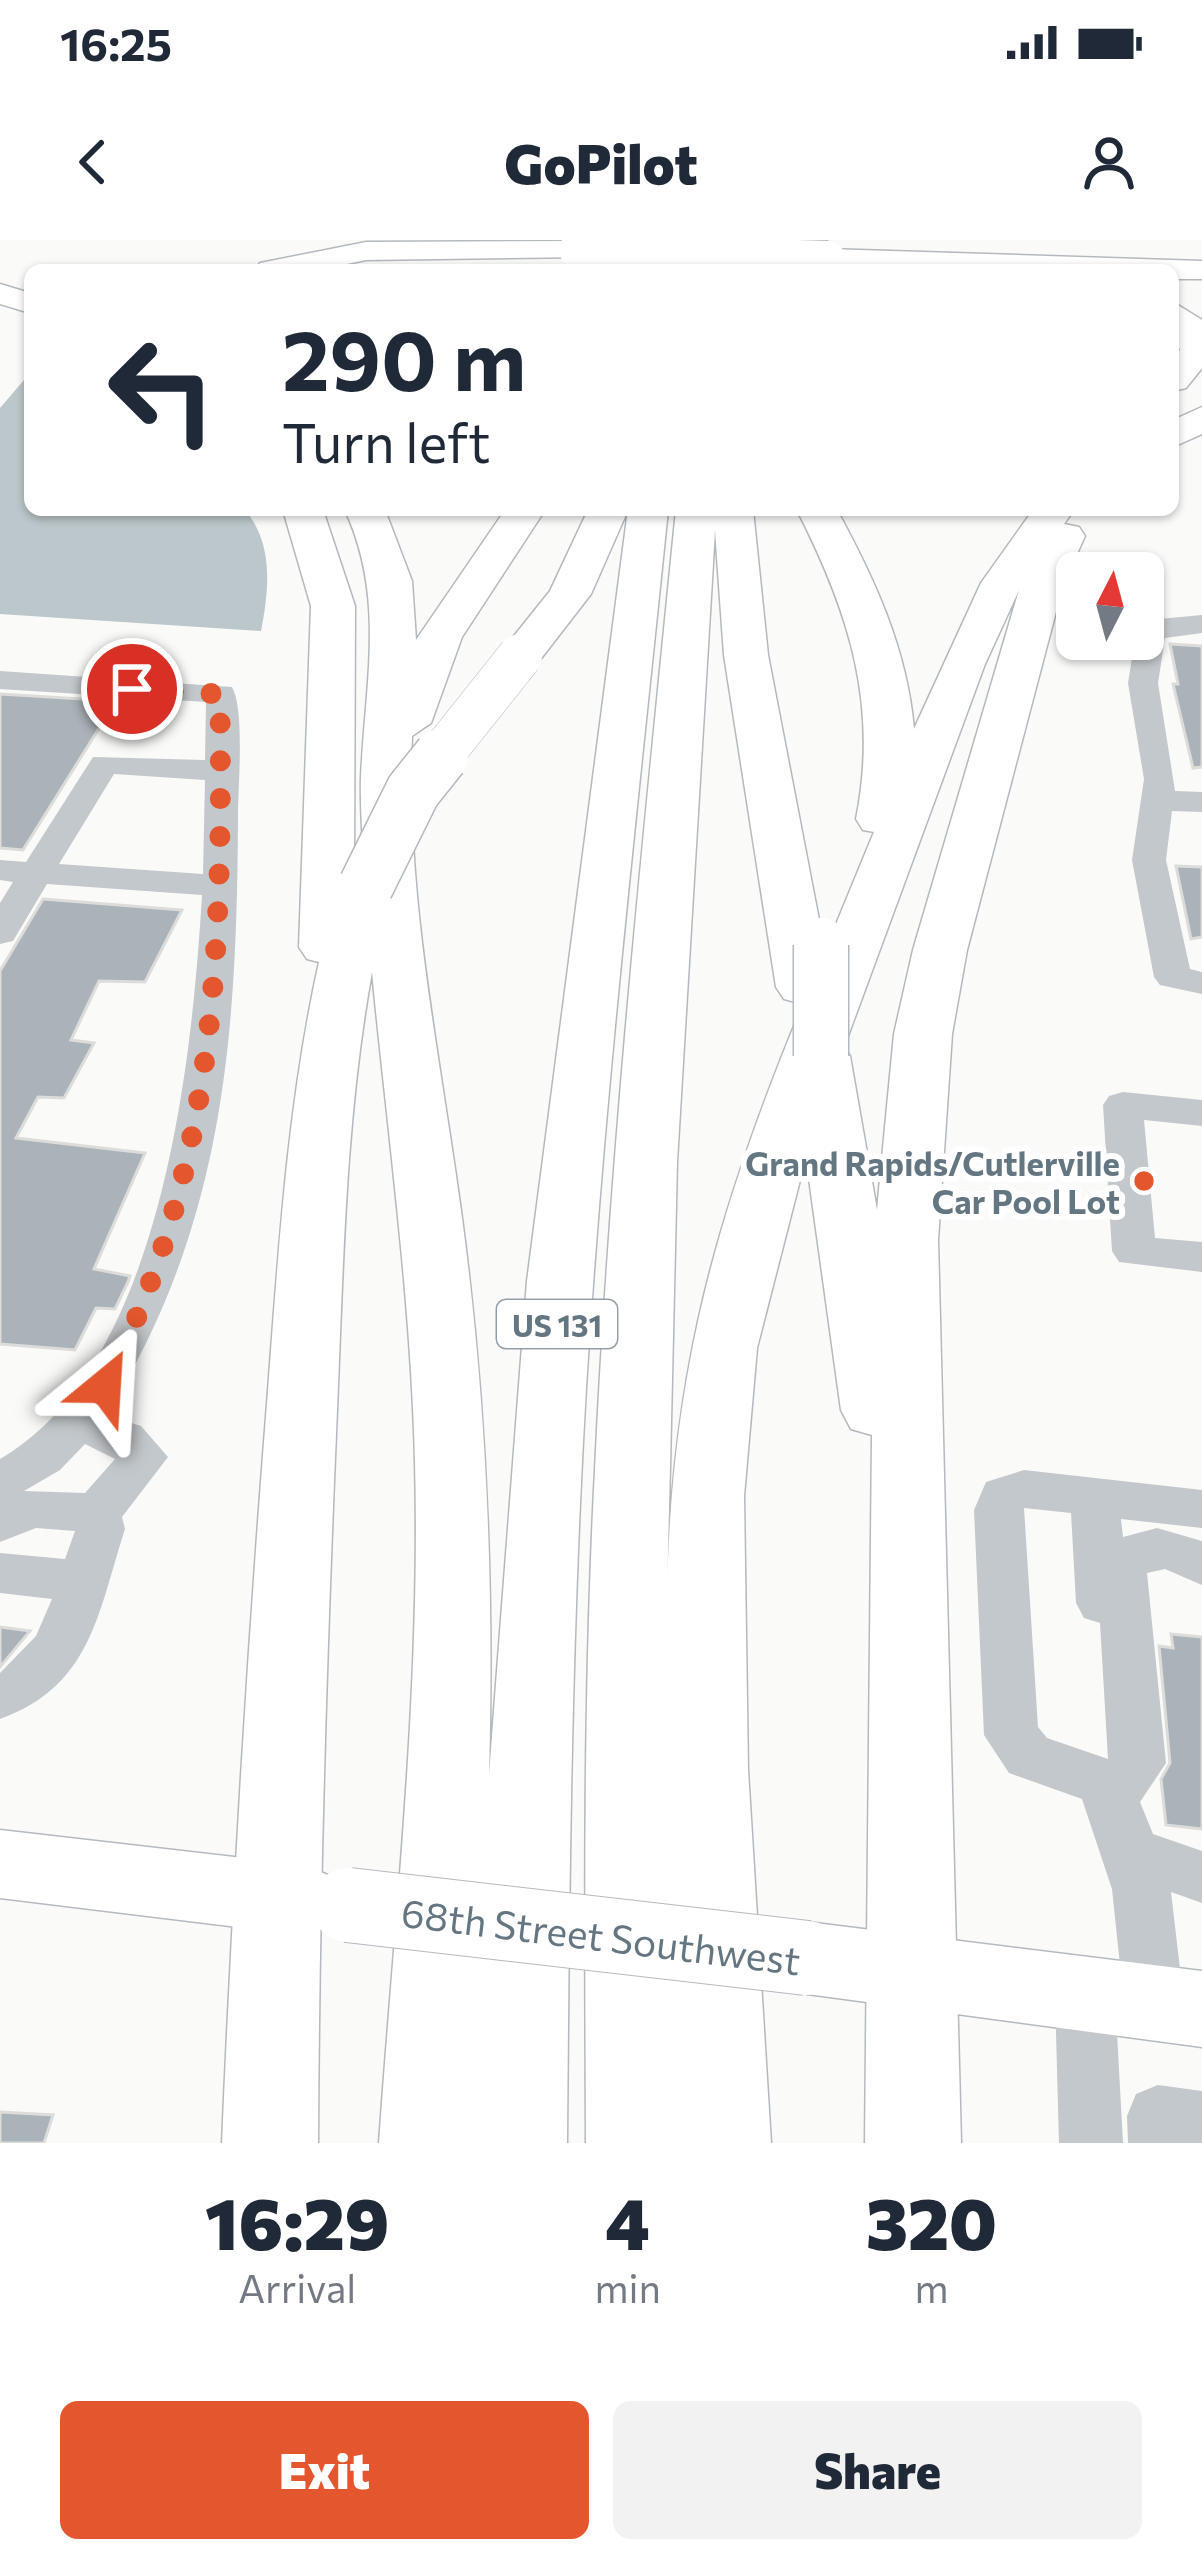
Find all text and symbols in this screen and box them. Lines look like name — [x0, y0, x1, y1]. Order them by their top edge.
text: 16:25 — [60, 15, 172, 70]
icon: back — [60, 129, 126, 195]
text: GoPilot — [504, 129, 698, 195]
icon: person — [1076, 129, 1142, 195]
text: 290 m — [282, 306, 526, 408]
icon: left — [84, 312, 240, 468]
text: Turn left — [282, 408, 490, 474]
north arrow — [1056, 552, 1164, 660]
map controls — [1056, 552, 1164, 660]
pin — [81, 638, 183, 740]
icon: arrive — [99, 656, 165, 722]
place label: Grand Rapids/Cutlerville Car Pool Lot — [745, 1142, 1120, 1221]
marker: Grand Rapids/Cutlerville Car Pool Lot — [1131, 1168, 1157, 1194]
road number: US 131 — [497, 1300, 617, 1348]
position arrow — [42, 1323, 168, 1449]
street label: 68th Street Southwest — [399, 1887, 803, 1983]
text: 16:29 — [205, 2177, 389, 2265]
text: 4 — [605, 2177, 650, 2265]
text: 320 — [866, 2177, 997, 2265]
text: Arrival — [238, 2263, 356, 2311]
text: min — [594, 2263, 661, 2311]
text: m — [914, 2263, 948, 2311]
button: Exit — [60, 2401, 589, 2539]
button: Share — [613, 2401, 1142, 2539]

